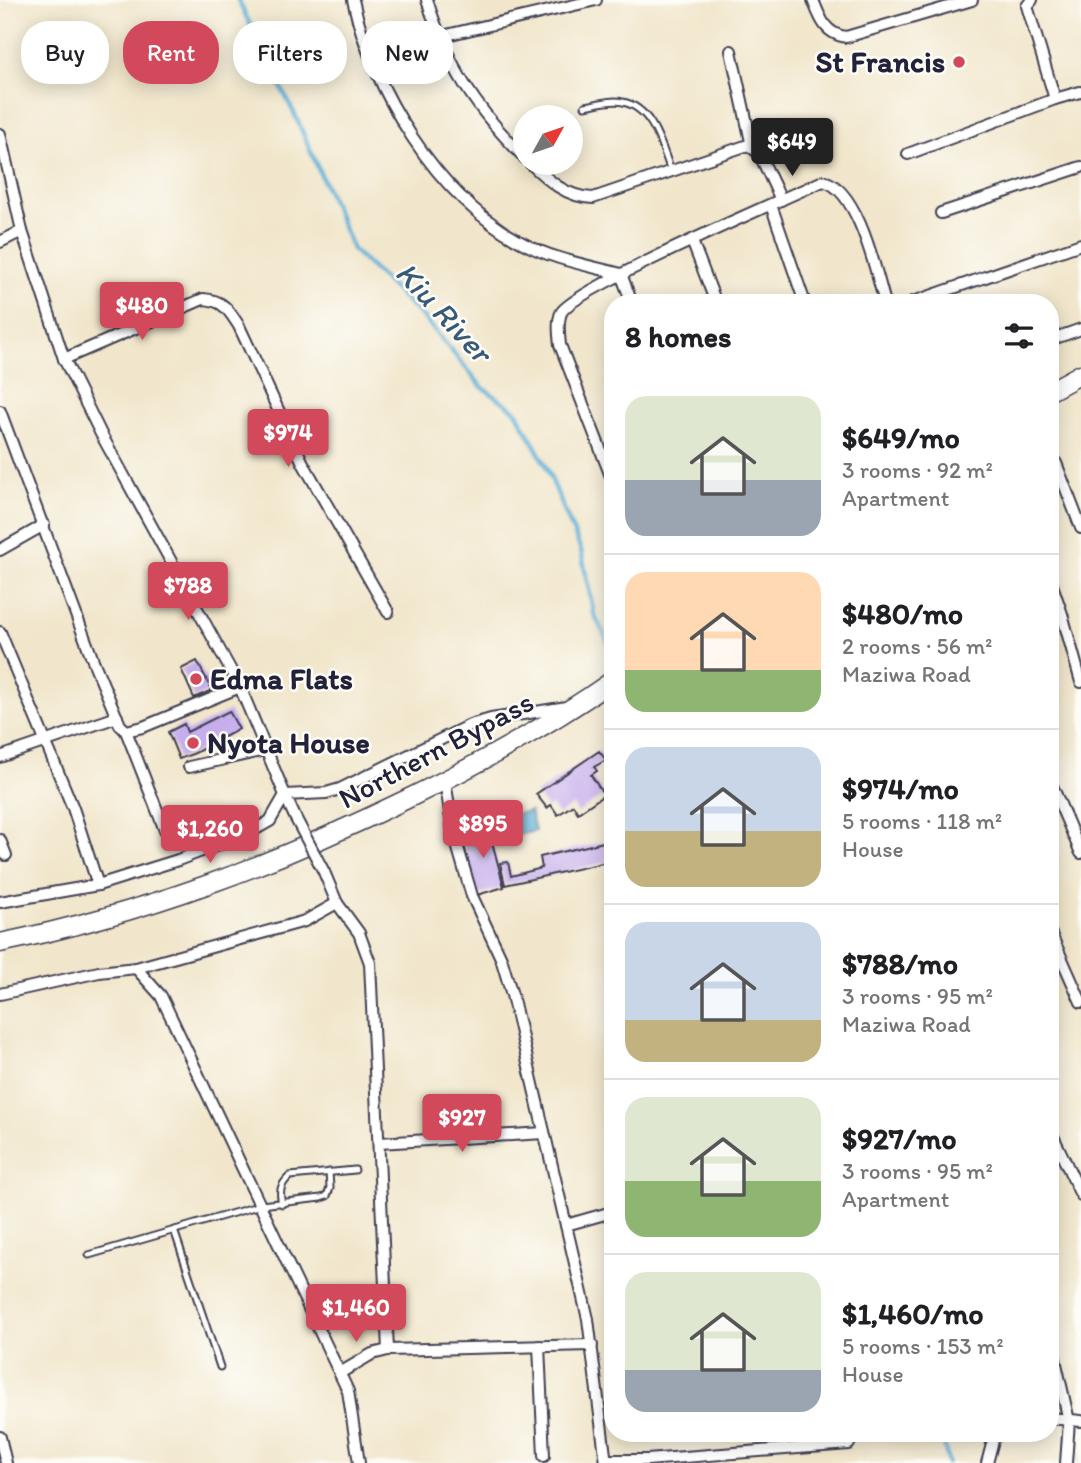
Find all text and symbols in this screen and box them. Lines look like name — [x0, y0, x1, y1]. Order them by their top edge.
chip: Buy — [21, 21, 109, 84]
chip: Rent — [123, 21, 219, 84]
chip: Filters — [233, 21, 347, 84]
chip: New — [361, 21, 453, 84]
place label: St Francis — [816, 43, 945, 80]
marker: St Francis — [951, 54, 967, 70]
north arrow — [513, 105, 583, 175]
map controls — [513, 105, 583, 175]
pin: $649 — [751, 118, 833, 178]
text: $649 — [767, 127, 817, 155]
water label: Kiu River — [388, 254, 502, 372]
pin: $480 — [101, 282, 183, 342]
text: $480 — [116, 291, 168, 319]
icon: filters — [1000, 317, 1038, 355]
text: 8 homes — [625, 318, 732, 355]
pin: $974 — [247, 410, 329, 469]
text: $974 — [264, 418, 312, 446]
text: $649/mo — [842, 419, 960, 456]
icon: home — [681, 424, 765, 508]
text: 3 rooms · 92 m² — [842, 456, 993, 484]
text: Apartment — [842, 484, 949, 512]
pin: $788 — [147, 562, 229, 622]
text: $788 — [164, 571, 212, 599]
text: $480/mo — [842, 595, 963, 632]
icon: home — [681, 600, 765, 684]
text: 2 rooms · 56 m² — [842, 632, 993, 660]
place label: Edma Flats — [210, 660, 353, 697]
text: Maziwa Road — [842, 660, 971, 688]
marker: Edma Flats — [188, 671, 204, 687]
street label: Northern Bypass — [332, 683, 540, 816]
place label: Nyota House — [207, 724, 370, 761]
marker: Nyota House — [185, 735, 201, 751]
text: $974/mo — [842, 770, 959, 807]
icon: home — [681, 775, 765, 859]
pin: $895 — [442, 800, 524, 860]
pin: $1,260 — [153, 806, 267, 865]
text: 5 rooms · 118 m² — [842, 807, 1002, 835]
text: $895 — [459, 809, 507, 837]
text: $1,260 — [177, 814, 243, 842]
text: House — [842, 835, 904, 863]
text: $788/mo — [842, 945, 958, 982]
icon: home — [681, 950, 765, 1034]
text: 3 rooms · 95 m² — [842, 982, 993, 1010]
text: Maziwa Road — [842, 1010, 971, 1038]
pin: $927 — [421, 1094, 503, 1154]
text: $927 — [438, 1103, 486, 1131]
text: $927/mo — [842, 1120, 957, 1157]
icon: home — [681, 1125, 765, 1209]
text: 3 rooms · 95 m² — [842, 1157, 993, 1185]
text: Apartment — [842, 1185, 949, 1213]
pin: $1,460 — [299, 1284, 413, 1344]
text: $1,460 — [322, 1293, 390, 1321]
text: $1,460/mo — [842, 1295, 984, 1332]
icon: home — [681, 1300, 765, 1384]
text: 5 rooms · 153 m² — [842, 1332, 1004, 1360]
text: House — [842, 1360, 904, 1388]

